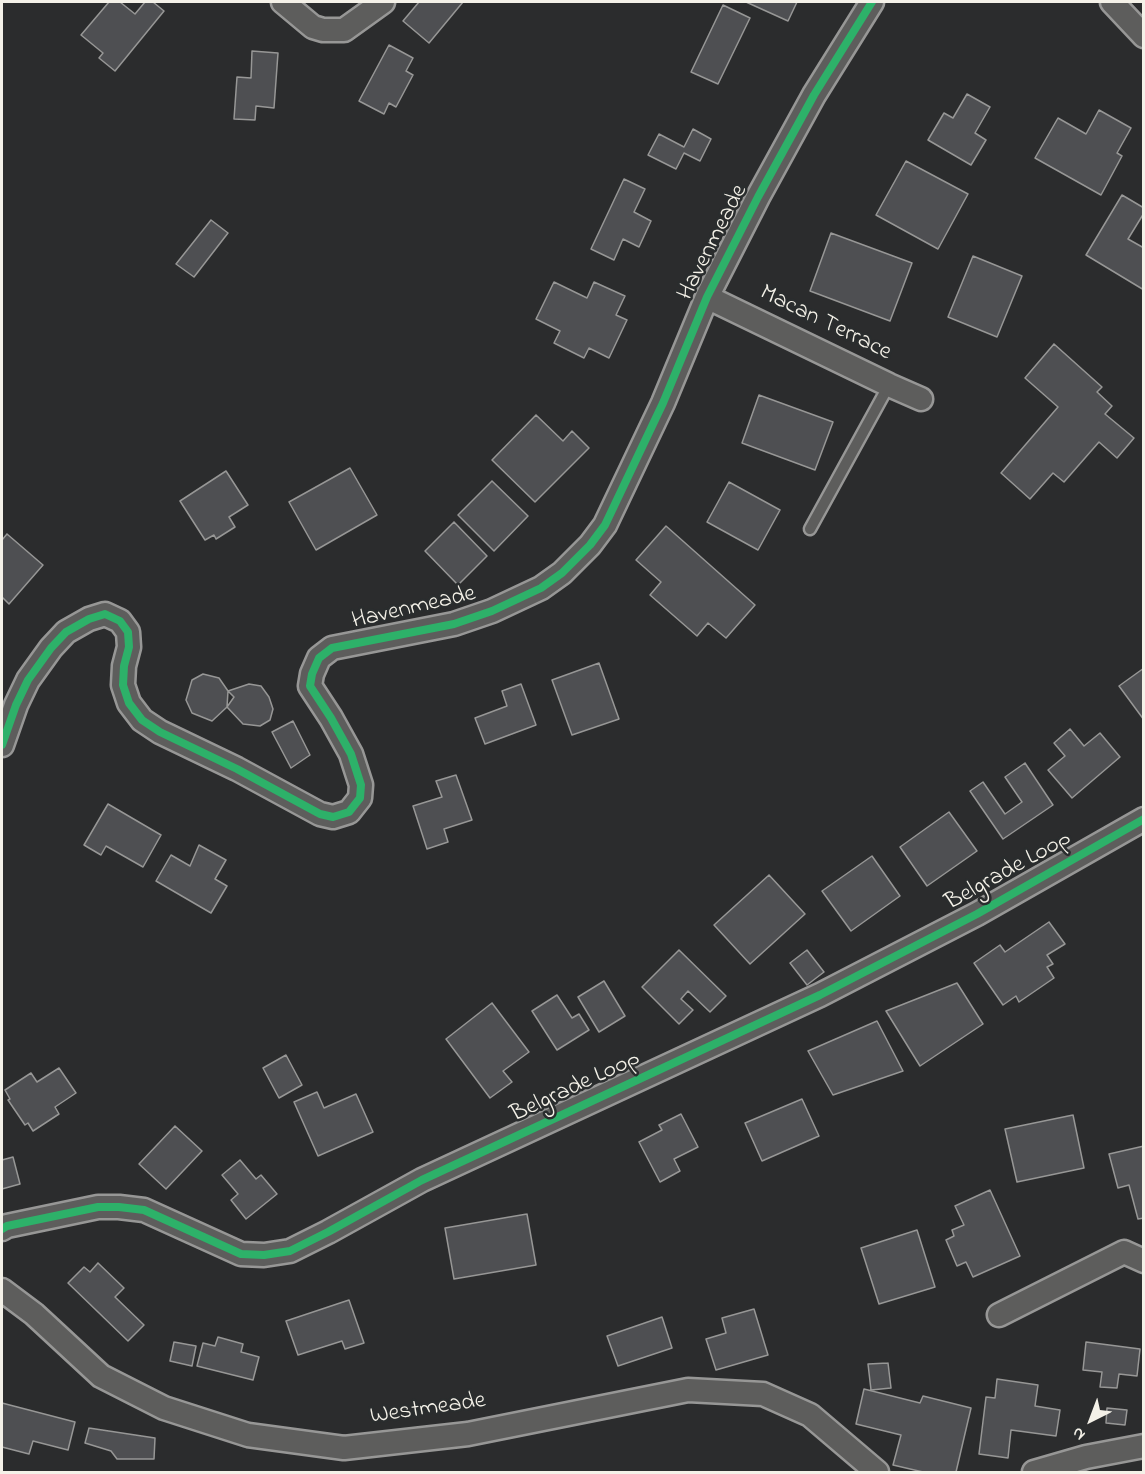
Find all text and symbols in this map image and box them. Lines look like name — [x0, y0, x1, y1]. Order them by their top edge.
street label: Havenmeade — [673, 180, 755, 306]
street label: Macan Terrace — [755, 280, 895, 368]
street label: Havenmeade — [349, 581, 479, 637]
street label: Belgrade Loop — [941, 826, 1077, 918]
street label: Belgrade Loop — [507, 1046, 645, 1130]
street label: Westmeade — [368, 1388, 488, 1432]
north arrow — [1061, 1390, 1121, 1450]
text: N — [1067, 1421, 1091, 1446]

